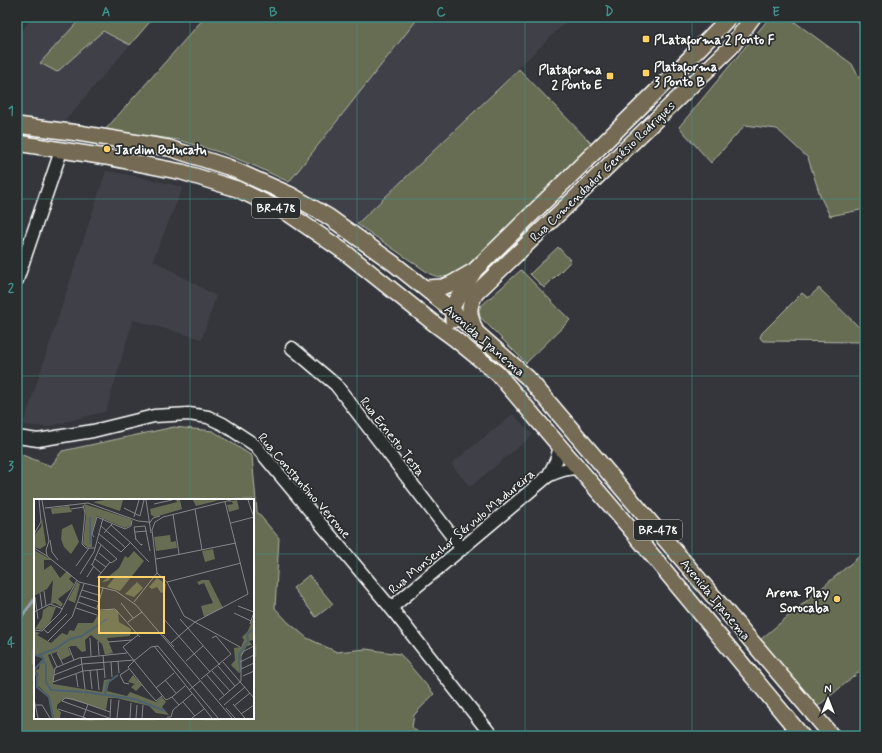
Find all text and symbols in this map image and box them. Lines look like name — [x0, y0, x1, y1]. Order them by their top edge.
text: A — [102, 4, 110, 21]
text: B — [269, 4, 278, 21]
text: C — [436, 4, 446, 21]
text: D — [605, 4, 614, 21]
text: E — [772, 4, 780, 21]
place label: PLataforma 2 Ponto F — [654, 32, 775, 51]
marker: PLataforma 2 Ponto F — [641, 34, 651, 44]
place label: Plataforma 3 Ponto B — [654, 59, 718, 91]
place label: Plataforma 2 Ponto E — [538, 62, 602, 94]
marker: Plataforma 3 Ponto B — [641, 68, 651, 78]
marker: Plataforma 2 Ponto E — [605, 71, 615, 81]
street label: Rua Comendador Genésio Rodrigues — [527, 98, 680, 246]
text: 1 — [8, 103, 14, 120]
place label: Jardim Botucatu — [115, 142, 207, 159]
marker: Jardim Botucatu — [102, 144, 112, 154]
road number: BR-478 — [252, 198, 300, 218]
text: 2 — [8, 280, 15, 297]
street label: Avenida Ipanema — [440, 301, 528, 381]
street label: Rua Ernesto Testa — [356, 394, 428, 480]
street label: Rua Constantino Verrone — [253, 430, 354, 542]
text: 3 — [8, 458, 14, 475]
street label: Rua Monsenhor Sérvulo Madureira — [385, 466, 539, 598]
inset map — [34, 499, 254, 719]
road number: BR-478 — [634, 520, 682, 540]
street label: Avenida Ipanema — [676, 556, 754, 644]
place label: Arena Play Sorocaba — [766, 585, 829, 617]
marker: Arena Play Sorocaba — [832, 594, 842, 604]
text: 4 — [7, 635, 15, 652]
north arrow — [808, 679, 848, 719]
text: N — [824, 683, 832, 697]

